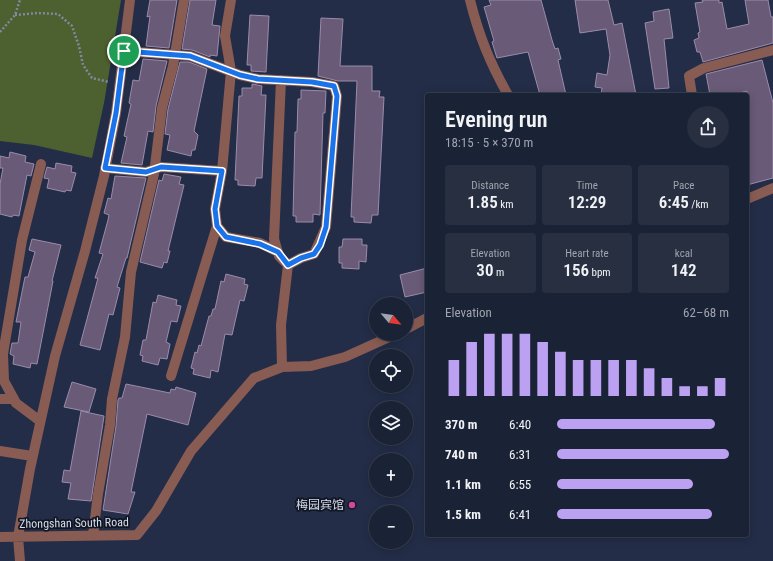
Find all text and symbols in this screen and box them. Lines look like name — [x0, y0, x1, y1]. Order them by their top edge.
pin — [107, 34, 141, 68]
icon: arrive — [113, 40, 135, 62]
button: share — [687, 106, 729, 148]
text: Evening run — [445, 107, 547, 132]
text: 18:15 · 5 × 370 m — [445, 135, 533, 150]
text: Distance — [471, 179, 509, 192]
text: Time — [576, 179, 598, 192]
text: Pace — [673, 179, 694, 192]
text: 1.85 — [467, 192, 498, 212]
text: 12:29 — [568, 192, 606, 212]
text: 6:45 — [659, 192, 689, 212]
text: km — [498, 198, 513, 211]
text: /km — [689, 198, 709, 211]
text: Elevation — [471, 247, 510, 260]
text: Heart rate — [565, 247, 609, 260]
text: kcal — [675, 247, 693, 260]
text: 30 — [476, 260, 493, 280]
text: 156 — [563, 260, 589, 280]
text: 142 — [671, 260, 696, 280]
text: m — [493, 266, 504, 279]
text: bpm — [589, 266, 611, 279]
north arrow — [369, 297, 413, 341]
map controls — [369, 297, 413, 549]
text: Elevation — [445, 305, 492, 320]
text: 62–68 m — [683, 305, 729, 320]
button: locate — [369, 349, 413, 393]
button: layers — [369, 401, 413, 445]
text: 370 m — [445, 417, 477, 432]
text: 6:40 — [509, 417, 531, 432]
text: 740 m — [445, 447, 477, 462]
text: 6:31 — [509, 447, 531, 462]
button: + — [369, 453, 413, 497]
text: 1.1 km — [445, 477, 481, 492]
text: 6:55 — [509, 477, 531, 492]
place label: 梅园宾馆 — [296, 498, 344, 512]
marker: 梅园宾馆 — [347, 500, 357, 510]
button: − — [369, 505, 413, 549]
text: 1.5 km — [445, 507, 481, 522]
text: 6:41 — [509, 507, 531, 522]
street label: Zhongshan South Road — [19, 515, 129, 531]

